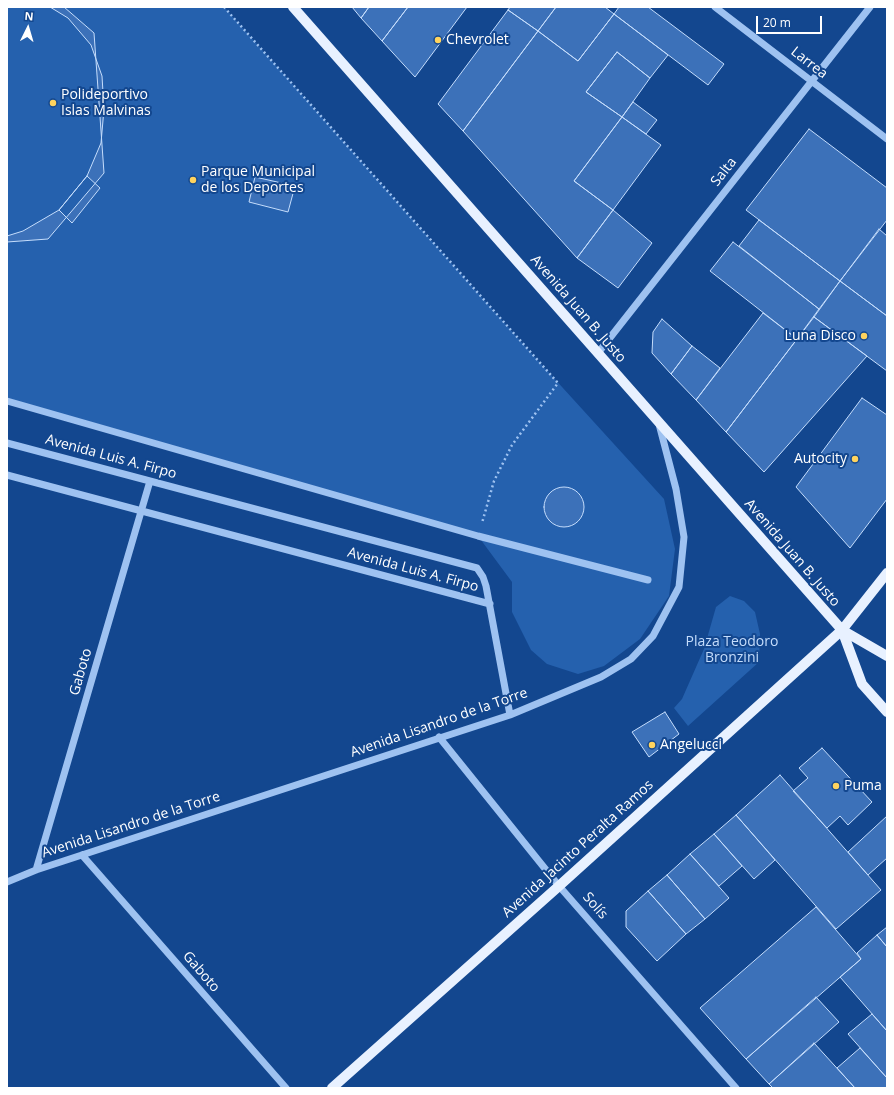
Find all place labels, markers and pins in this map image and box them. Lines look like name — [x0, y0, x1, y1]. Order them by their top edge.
place label: Chevrolet — [446, 32, 509, 48]
marker: Chevrolet — [433, 35, 443, 45]
place label: Polideportivo Islas Malvinas — [61, 87, 151, 120]
marker: Polideportivo Islas Malvinas — [48, 98, 58, 108]
place label: Parque Municipal de los Deportes — [201, 164, 315, 196]
marker: Parque Municipal de los Deportes — [188, 175, 198, 185]
place label: Luna Disco — [785, 328, 856, 344]
marker: Luna Disco — [859, 331, 869, 341]
place label: Autocity — [794, 451, 847, 467]
marker: Autocity — [850, 454, 860, 464]
place label: Angelucci — [660, 737, 722, 753]
marker: Angelucci — [647, 740, 657, 750]
place label: Puma — [844, 778, 882, 794]
marker: Puma — [831, 781, 841, 791]

